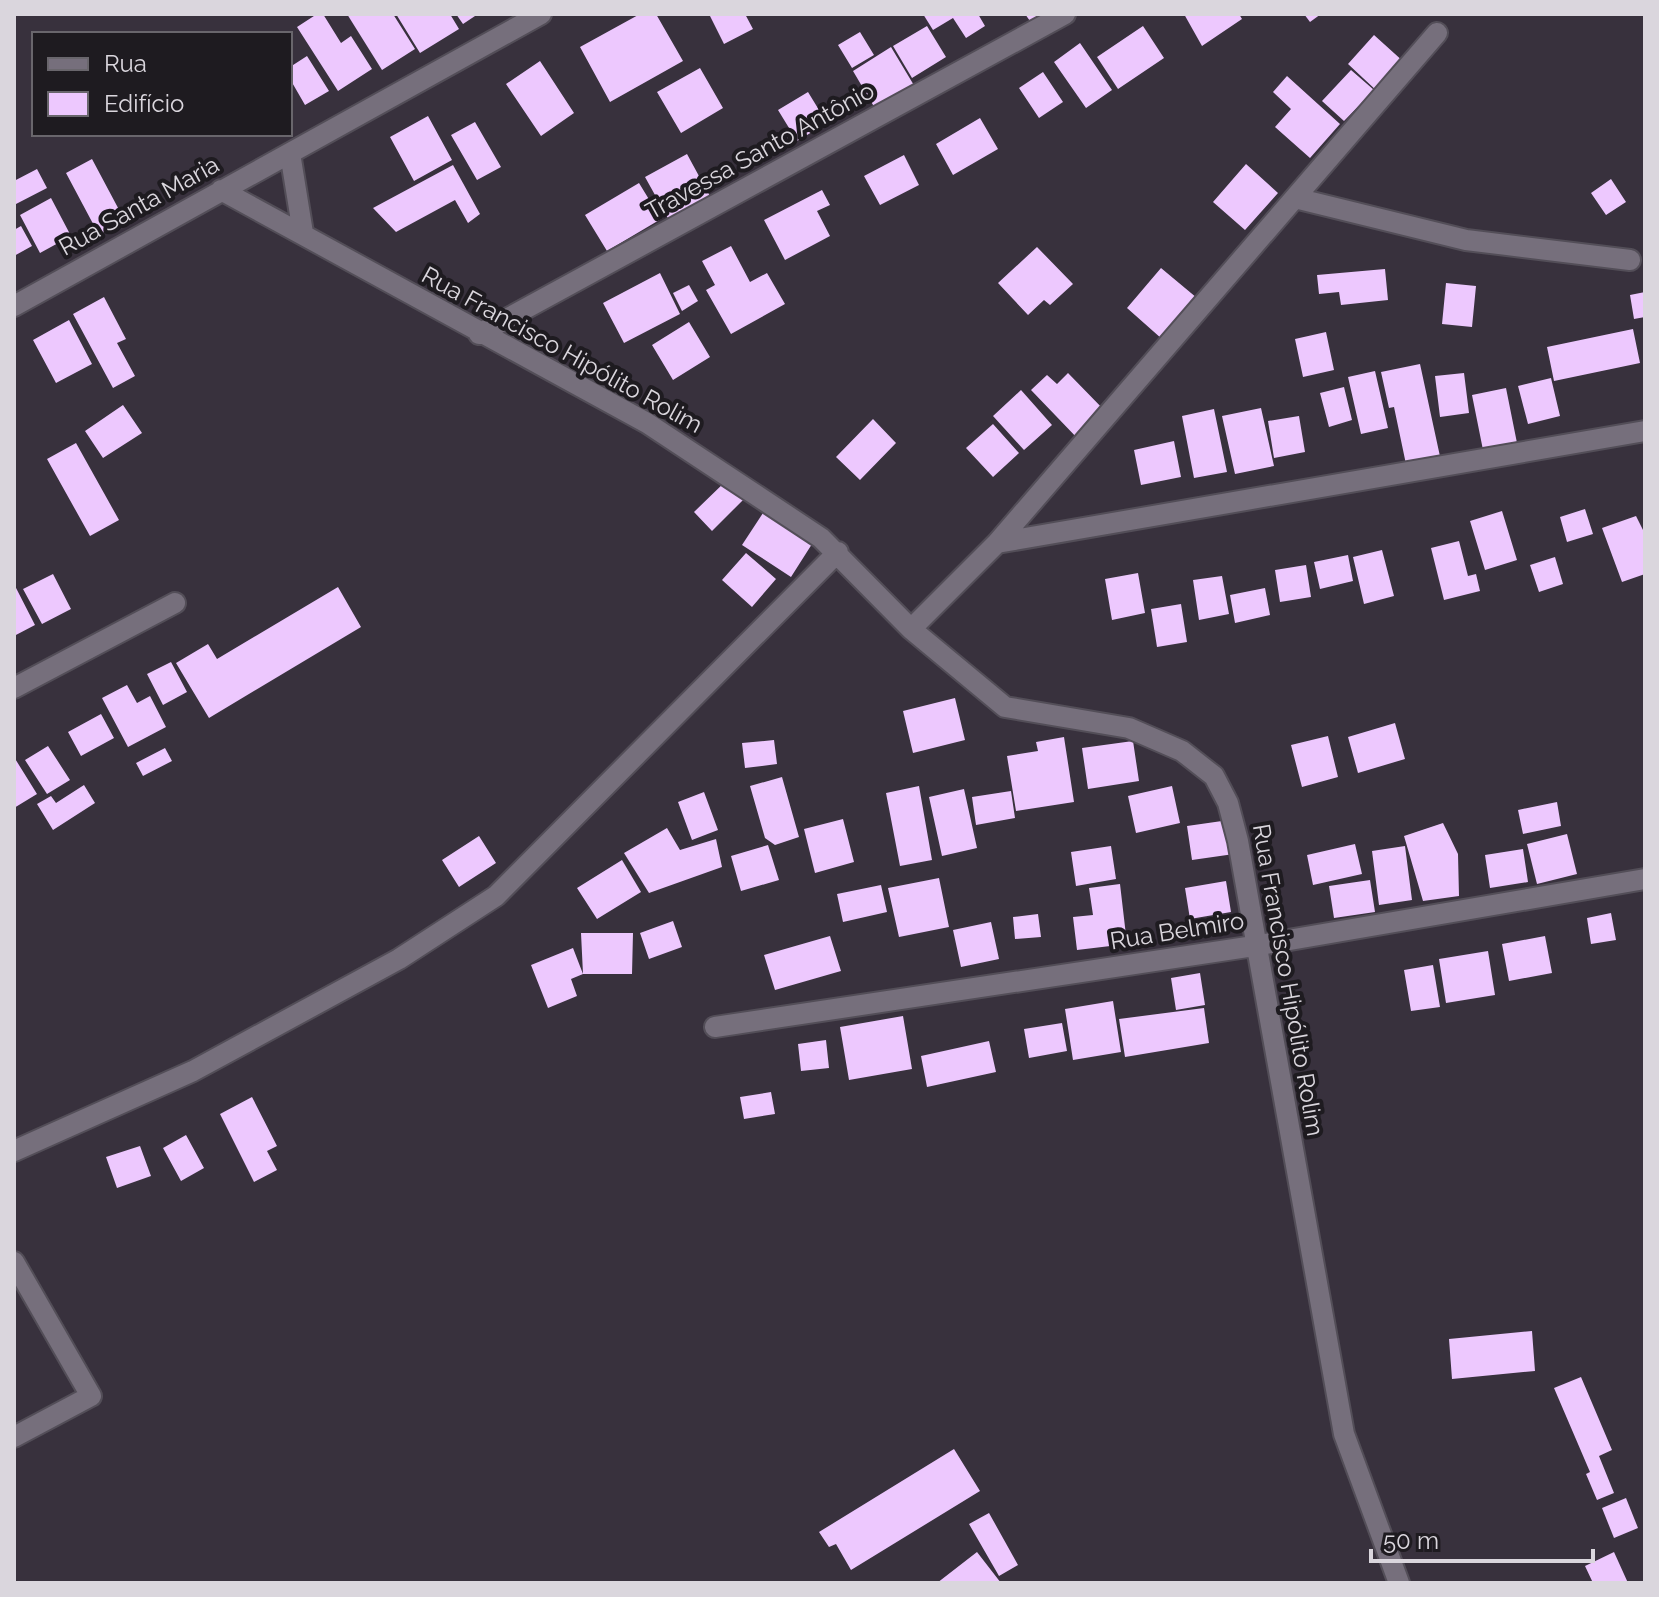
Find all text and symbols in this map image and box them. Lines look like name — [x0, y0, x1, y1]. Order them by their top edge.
legend — [32, 32, 292, 136]
text: Rua — [104, 49, 147, 78]
street label: Travessa Santo Antônio — [640, 76, 879, 226]
text: Edifício — [104, 89, 184, 118]
street label: Rua Santa Maria — [54, 150, 224, 262]
street label: Rua Francisco Hipólito Rolim — [417, 260, 708, 439]
street label: Rua Francisco Hipólito Rolim — [1247, 822, 1330, 1138]
street label: Rua Belmiro — [1108, 906, 1246, 955]
scale bar — [1371, 1513, 1593, 1563]
text: 50 m — [1383, 1526, 1439, 1555]

